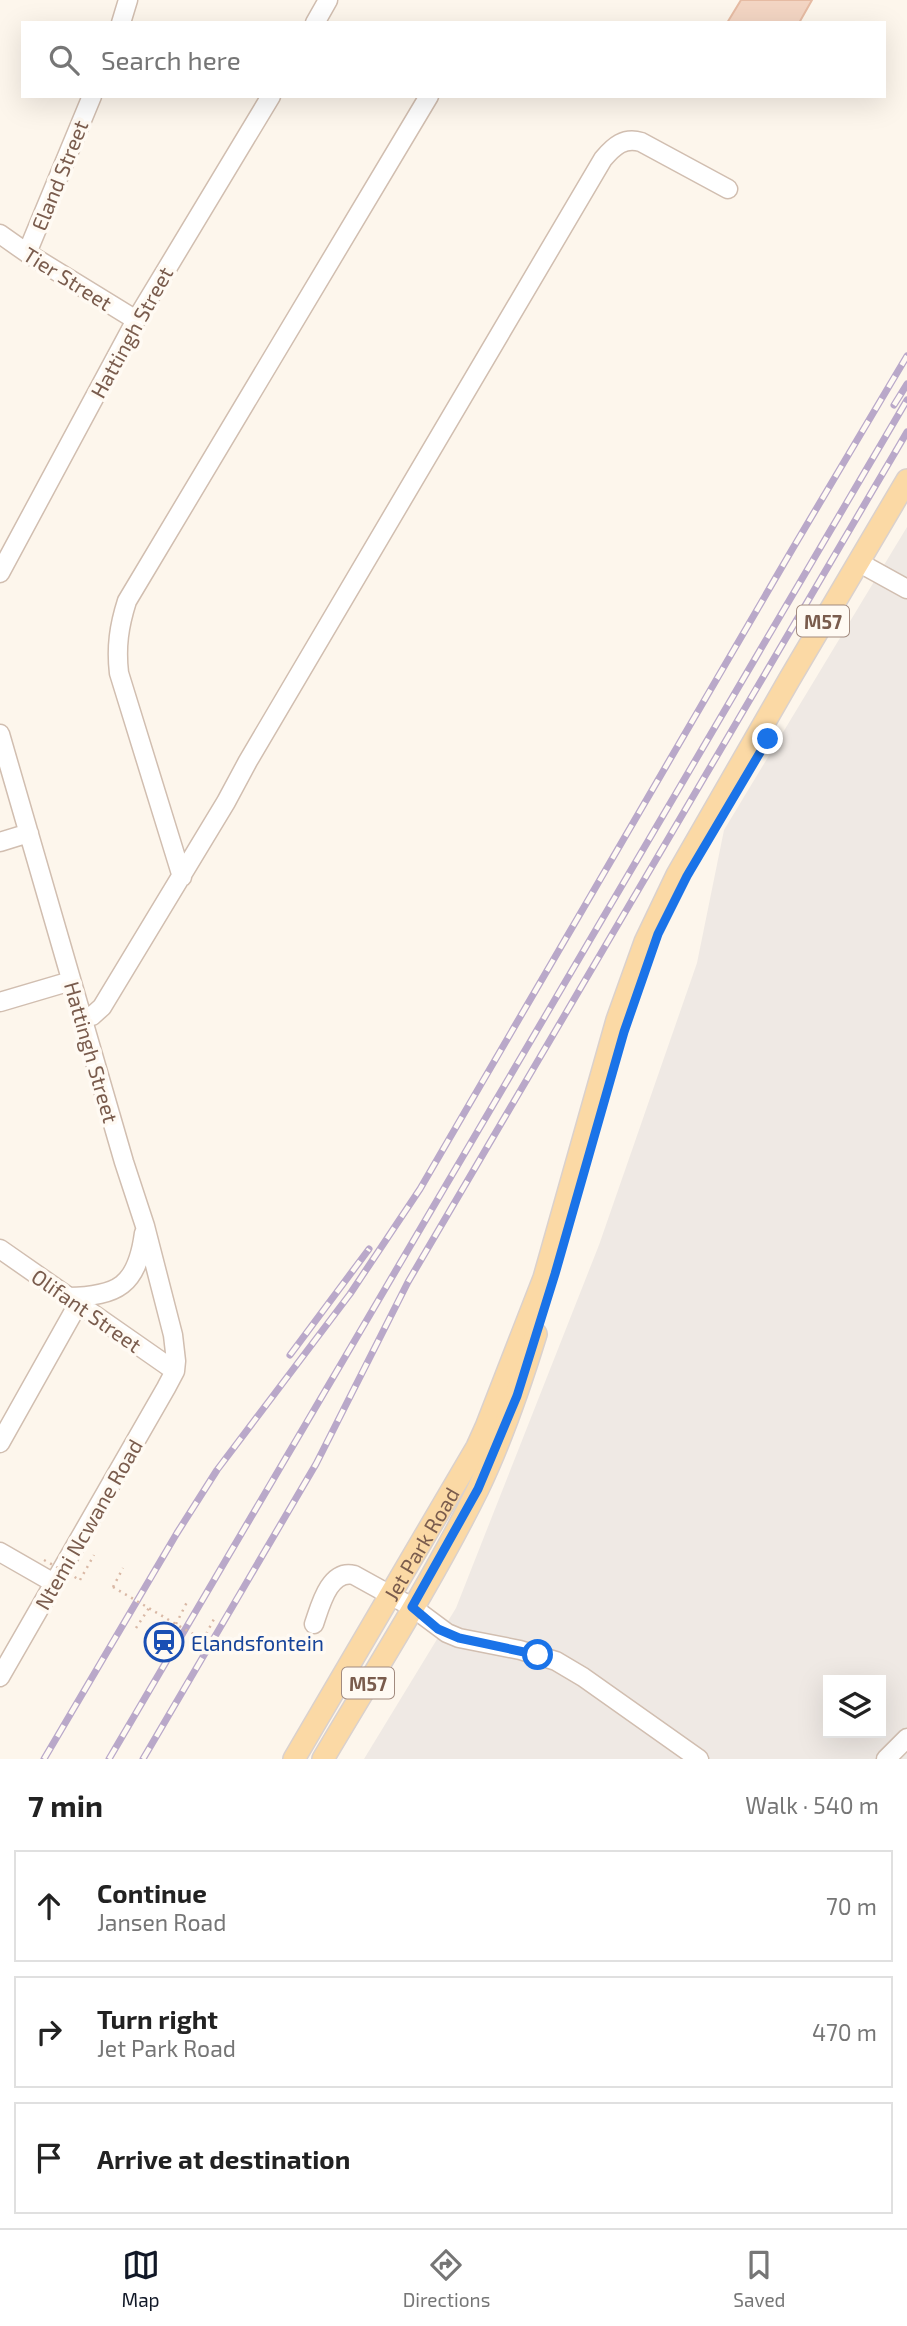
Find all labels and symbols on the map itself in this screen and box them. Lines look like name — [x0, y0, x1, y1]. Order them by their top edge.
street label: Eland Street — [26, 116, 92, 234]
street label: Tier Street — [19, 241, 117, 315]
street label: Hattingh Street — [85, 262, 177, 402]
road number: M57 — [797, 606, 849, 636]
route end — [752, 723, 783, 754]
street label: Hattingh Street — [60, 978, 124, 1126]
street label: Olifant Street — [27, 1263, 147, 1357]
street label: Ntemi Ncwane Road — [29, 1434, 147, 1614]
street label: Jet Park Road — [378, 1482, 463, 1604]
station icon: Elandsfontein — [143, 1621, 185, 1663]
place label: Elandsfontein — [191, 1630, 324, 1655]
route start — [522, 1639, 553, 1670]
road number: M57 — [342, 1667, 394, 1698]

